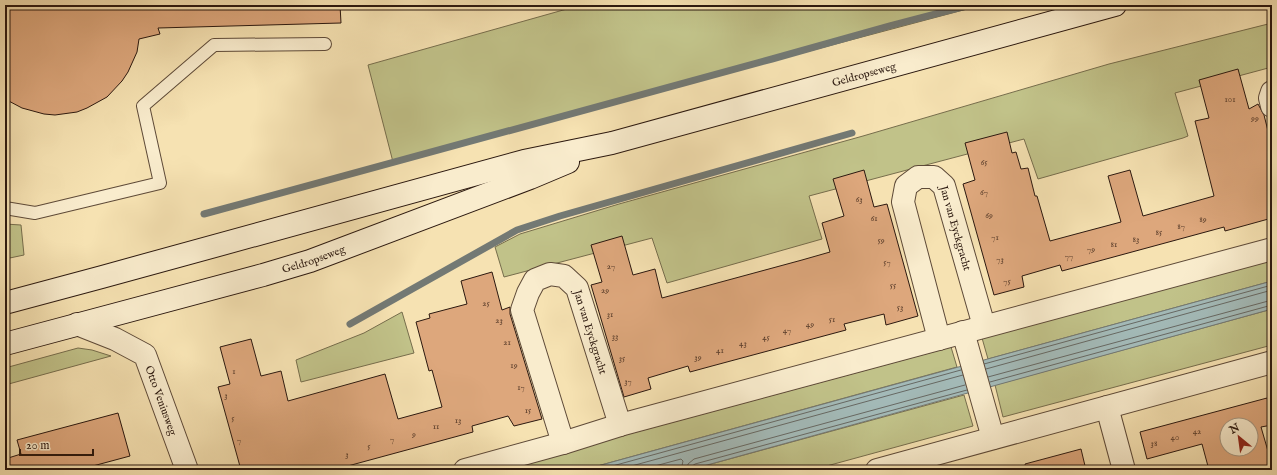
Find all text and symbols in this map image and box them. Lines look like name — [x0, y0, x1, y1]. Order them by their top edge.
street label: Geldropseweg — [830, 59, 899, 90]
house number: 101 — [1224, 94, 1236, 105]
house number: 99 — [1250, 113, 1259, 124]
house number: 65 — [980, 157, 988, 168]
street label: Jan van Eyckgracht — [936, 182, 974, 272]
house number: 67 — [980, 187, 988, 198]
house number: 63 — [855, 194, 863, 205]
house number: 69 — [985, 210, 993, 221]
house number: 61 — [870, 213, 878, 224]
house number: 89 — [1199, 214, 1207, 225]
house number: 87 — [1177, 221, 1185, 232]
house number: 85 — [1156, 227, 1163, 238]
house number: 71 — [991, 232, 999, 243]
house number: 83 — [1133, 234, 1139, 245]
house number: 59 — [877, 235, 885, 246]
house number: 81 — [1111, 239, 1117, 250]
street label: Geldropseweg — [281, 242, 348, 277]
house number: 79 — [1087, 244, 1095, 255]
house number: 77 — [1065, 251, 1073, 262]
house number: 73 — [996, 254, 1004, 265]
house number: 57 — [883, 257, 891, 268]
house number: 27 — [607, 261, 615, 272]
house number: 75 — [1003, 276, 1011, 287]
house number: 55 — [890, 280, 897, 291]
house number: 29 — [601, 285, 609, 296]
street label: Jan van Eyckgracht — [569, 286, 610, 376]
house number: 25 — [482, 298, 490, 309]
house number: 53 — [897, 302, 903, 313]
house number: 31 — [607, 309, 613, 320]
house number: 51 — [829, 314, 835, 325]
house number: 23 — [495, 315, 503, 326]
house number: 49 — [806, 319, 814, 330]
house number: 47 — [783, 325, 791, 336]
house number: 33 — [612, 331, 618, 342]
house number: 45 — [762, 332, 771, 343]
house number: 21 — [503, 337, 511, 348]
house number: 43 — [739, 338, 747, 349]
house number: 41 — [716, 345, 724, 356]
house number: 39 — [694, 352, 702, 363]
house number: 35 — [619, 353, 626, 364]
house number: 19 — [510, 360, 518, 371]
street label: Otto Veniusweg — [141, 364, 180, 438]
house number: 1 — [232, 366, 236, 377]
house number: 37 — [624, 376, 632, 387]
house number: 17 — [517, 382, 525, 393]
house number: 3 — [224, 390, 228, 401]
house number: 15 — [525, 405, 532, 416]
house number: 5 — [231, 413, 235, 424]
house number: 13 — [455, 415, 461, 426]
north arrow — [1219, 417, 1259, 457]
text: N — [1226, 420, 1243, 438]
house number: 11 — [433, 421, 439, 432]
house number: 42 — [1193, 426, 1201, 437]
house number: 9 — [411, 429, 416, 440]
scale bar — [20, 431, 93, 457]
house number: 40 — [1171, 432, 1179, 443]
house number: 7 — [390, 434, 394, 445]
house number: 7 — [237, 435, 241, 446]
text: 20 m — [26, 438, 49, 453]
house number: 38 — [1151, 438, 1158, 449]
house number: 5 — [367, 441, 371, 452]
house number: 3 — [345, 449, 349, 460]

